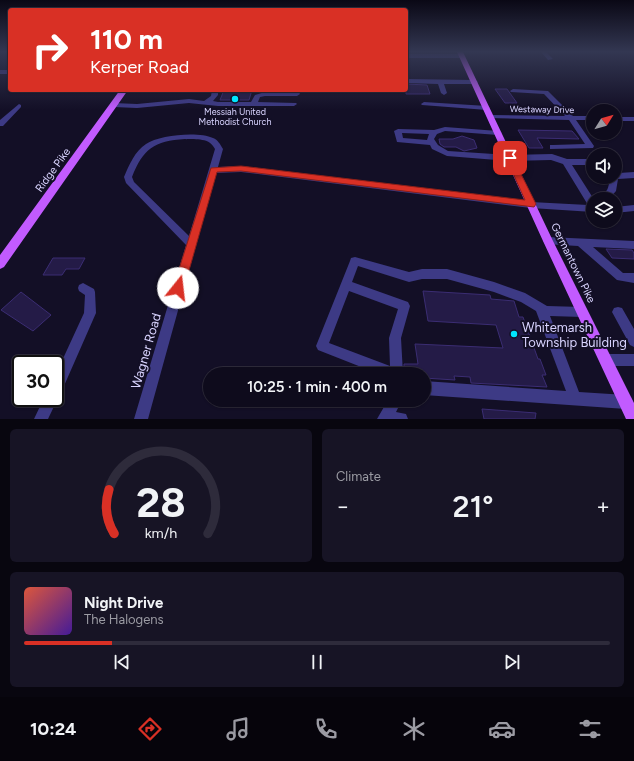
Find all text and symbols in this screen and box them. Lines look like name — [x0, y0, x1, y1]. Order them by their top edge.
text: 110 m — [90, 22, 163, 56]
icon: right — [24, 24, 76, 76]
text: Kerper Road — [90, 56, 189, 78]
marker: Messiah United Methodist Church — [230, 94, 240, 104]
street label: Westaway Drive — [510, 103, 574, 115]
north arrow — [586, 104, 622, 140]
map controls — [586, 104, 622, 228]
place label: Messiah United Methodist Church — [199, 106, 271, 127]
pin — [493, 141, 527, 175]
street label: Ridge Pike — [33, 145, 73, 195]
icon: arrive — [499, 147, 521, 169]
button: sound — [586, 148, 622, 184]
button: layers — [586, 192, 622, 228]
street label: Germantown Pike — [548, 221, 598, 305]
position arrow — [157, 267, 199, 309]
street label: Wagner Road — [128, 311, 164, 391]
place label: Whitemarsh Township Building — [522, 320, 627, 350]
marker: Whitemarsh Township Building — [509, 329, 519, 339]
speed limit sign: 30 — [12, 355, 64, 407]
text: 10:25 · 1 min · 400 m — [247, 378, 387, 396]
text: Climate — [336, 469, 381, 484]
text: 28 — [136, 476, 186, 526]
text: 21° — [453, 488, 493, 525]
text: − — [336, 493, 350, 520]
text: + — [596, 493, 610, 520]
text: km/h — [145, 523, 177, 541]
text: Night Drive — [84, 594, 163, 612]
text: The Halogens — [84, 612, 164, 627]
icon: previous — [111, 651, 133, 673]
icon: pause — [306, 651, 328, 673]
icon: next — [501, 651, 523, 673]
icon: directions — [136, 715, 164, 743]
icon: music — [224, 715, 252, 743]
icon: phone — [312, 715, 340, 743]
icon: climate — [400, 715, 428, 743]
icon: car — [488, 715, 516, 743]
icon: filters — [576, 715, 604, 743]
text: 10:24 — [30, 718, 76, 740]

